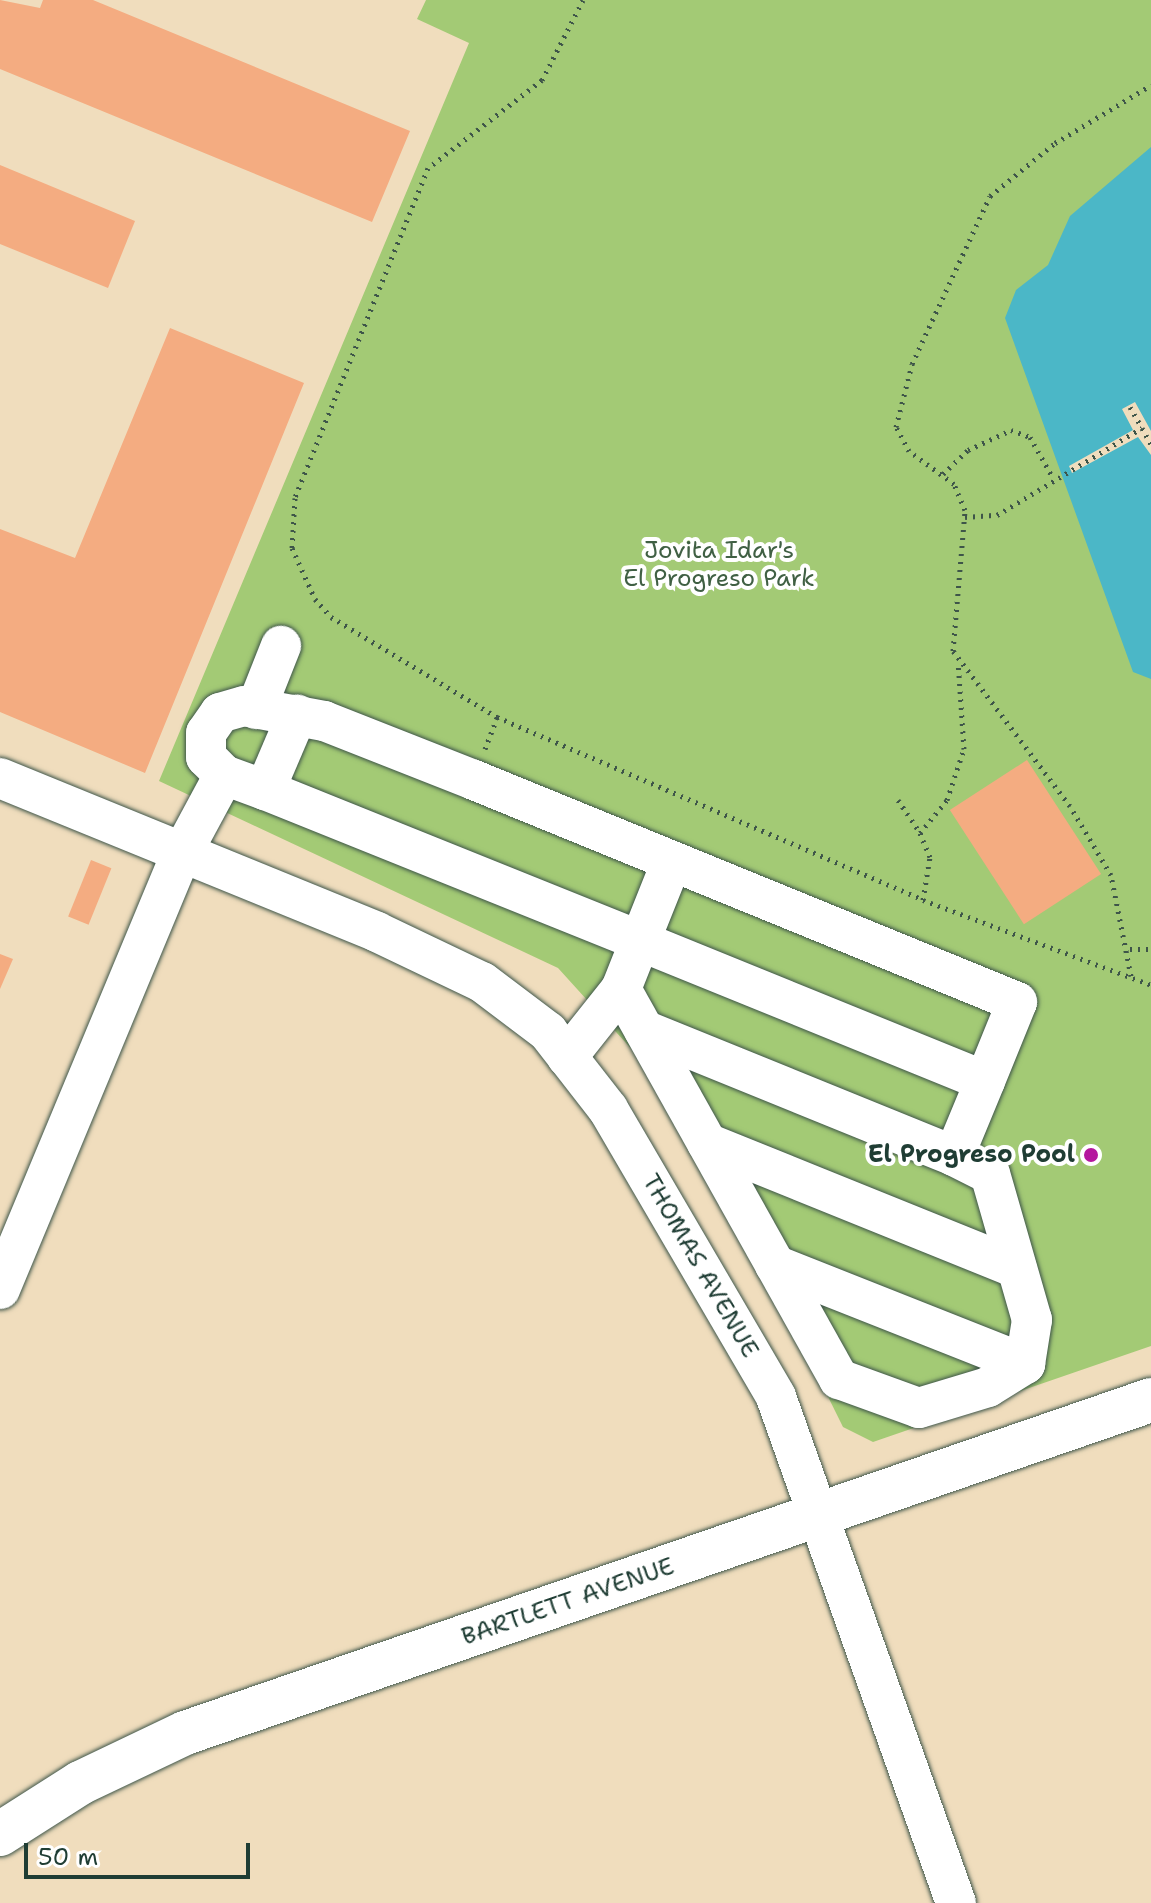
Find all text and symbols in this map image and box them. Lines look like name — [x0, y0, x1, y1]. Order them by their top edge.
park label: Jovita Idar's El Progreso Park — [623, 537, 815, 593]
place label: El Progreso Pool — [868, 1141, 1075, 1169]
marker: El Progreso Pool — [1082, 1146, 1100, 1164]
street label: THOMAS AVENUE — [636, 1169, 764, 1363]
street label: BARTLETT AVENUE — [458, 1552, 678, 1652]
scale bar — [28, 1827, 254, 1877]
text: 50 m — [38, 1841, 98, 1873]

